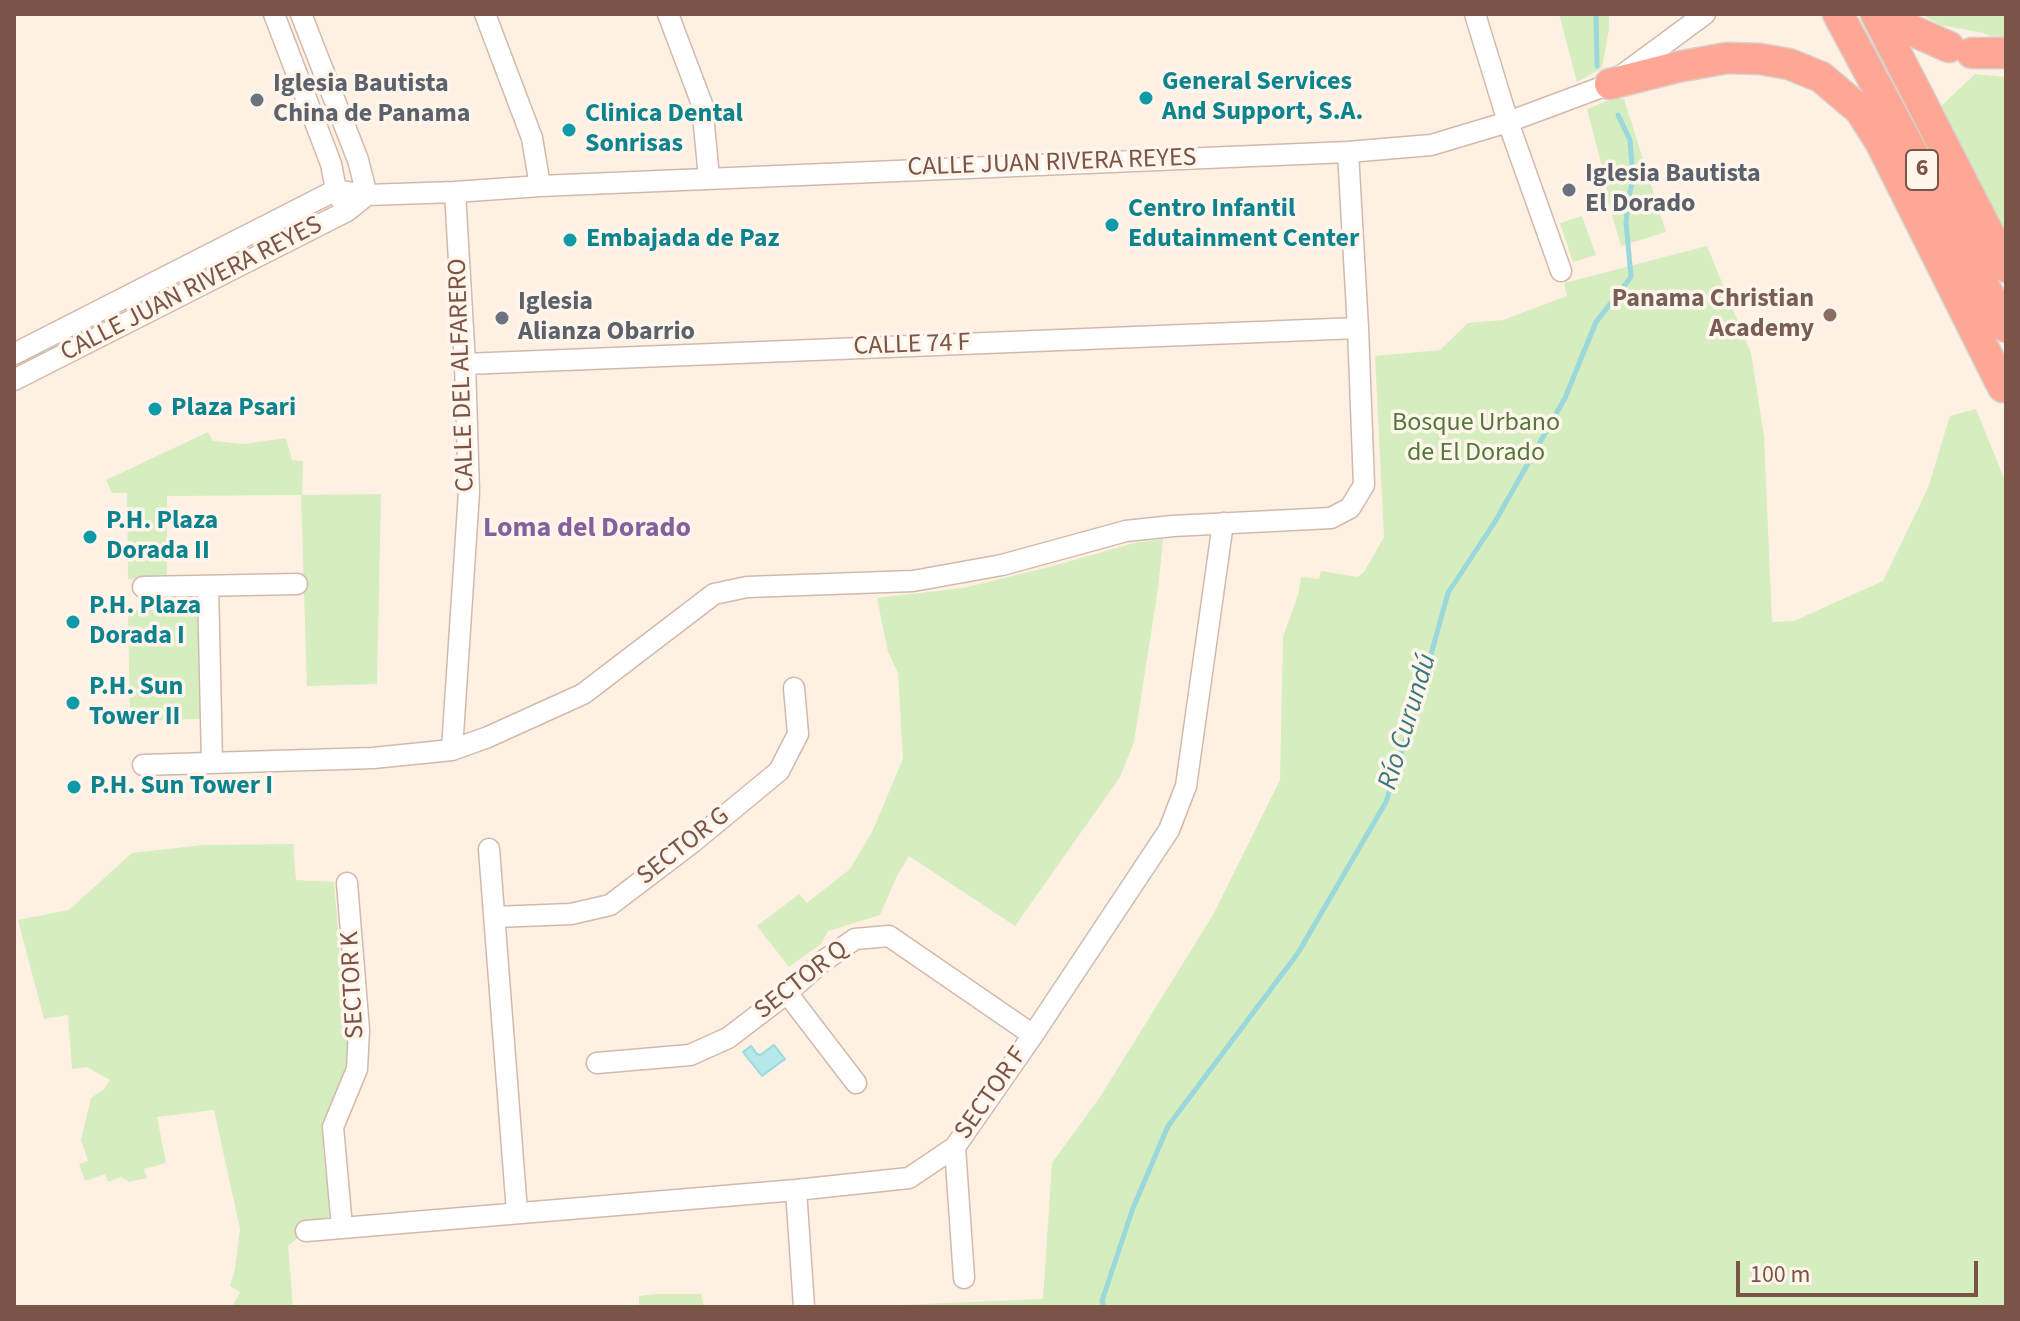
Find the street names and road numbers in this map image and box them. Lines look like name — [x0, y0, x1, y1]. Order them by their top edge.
street label: CALLE JUAN RIVERA REYES — [907, 143, 1197, 185]
road number: 6 — [1906, 150, 1938, 190]
street label: CALLE JUAN RIVERA REYES — [56, 210, 328, 370]
street label: CALLE DEL ALFARERO — [443, 258, 483, 492]
street label: CALLE 74 F — [853, 328, 971, 364]
street label: SECTOR G — [632, 801, 736, 893]
street label: SECTOR K — [336, 930, 372, 1040]
street label: SECTOR Q — [749, 935, 855, 1027]
street label: SECTOR F — [949, 1042, 1035, 1146]

